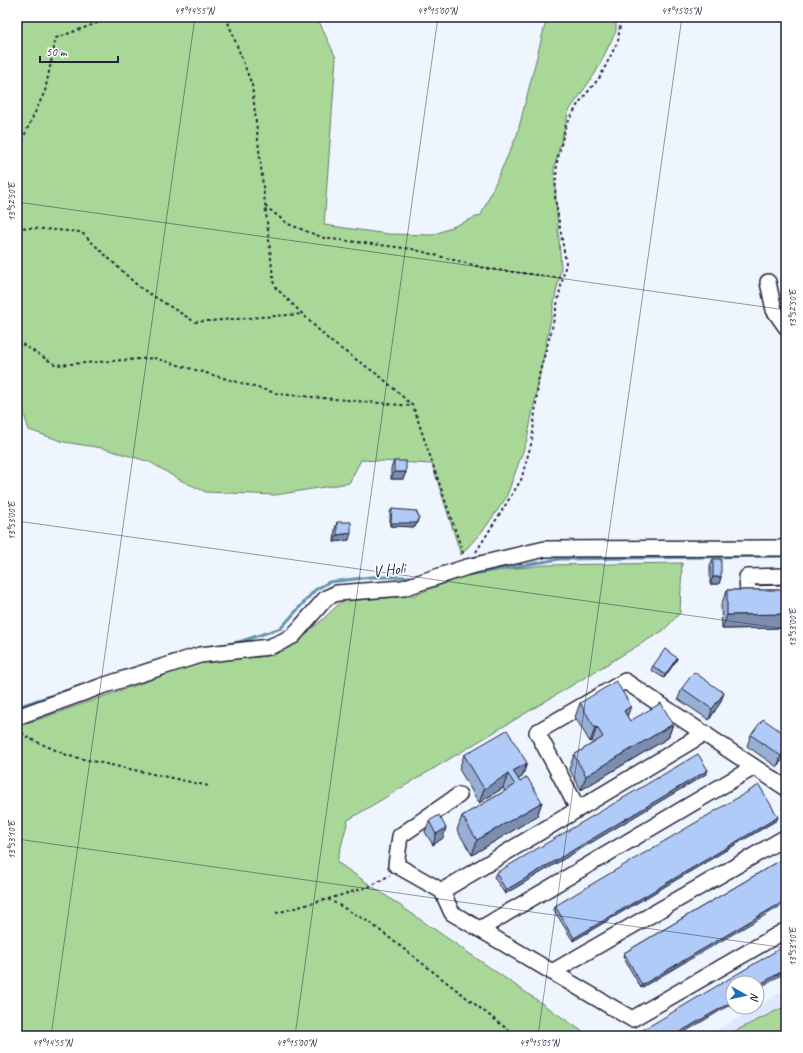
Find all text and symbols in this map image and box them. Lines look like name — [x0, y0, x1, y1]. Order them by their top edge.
text: 49°14'55"N — [174, 4, 216, 17]
text: 49°15'00"N — [417, 4, 459, 17]
text: 49°15'05"N — [661, 4, 703, 17]
scale bar — [40, 38, 118, 64]
text: 50 m — [46, 44, 68, 60]
text: 13°52'50"E — [5, 181, 18, 221]
text: 13°52'50"E — [786, 288, 799, 328]
text: 13°53'00"E — [5, 500, 18, 540]
street label: V Holi — [372, 558, 408, 582]
text: 13°53'00"E — [786, 607, 799, 647]
text: 13°53'10"E — [5, 819, 18, 859]
text: 13°53'10"E — [786, 926, 799, 966]
north arrow — [725, 975, 765, 1015]
text: N — [747, 992, 762, 1003]
text: 49°14'55"N — [32, 1036, 74, 1049]
text: 49°15'00"N — [276, 1036, 318, 1049]
text: 49°15'05"N — [519, 1036, 561, 1049]

